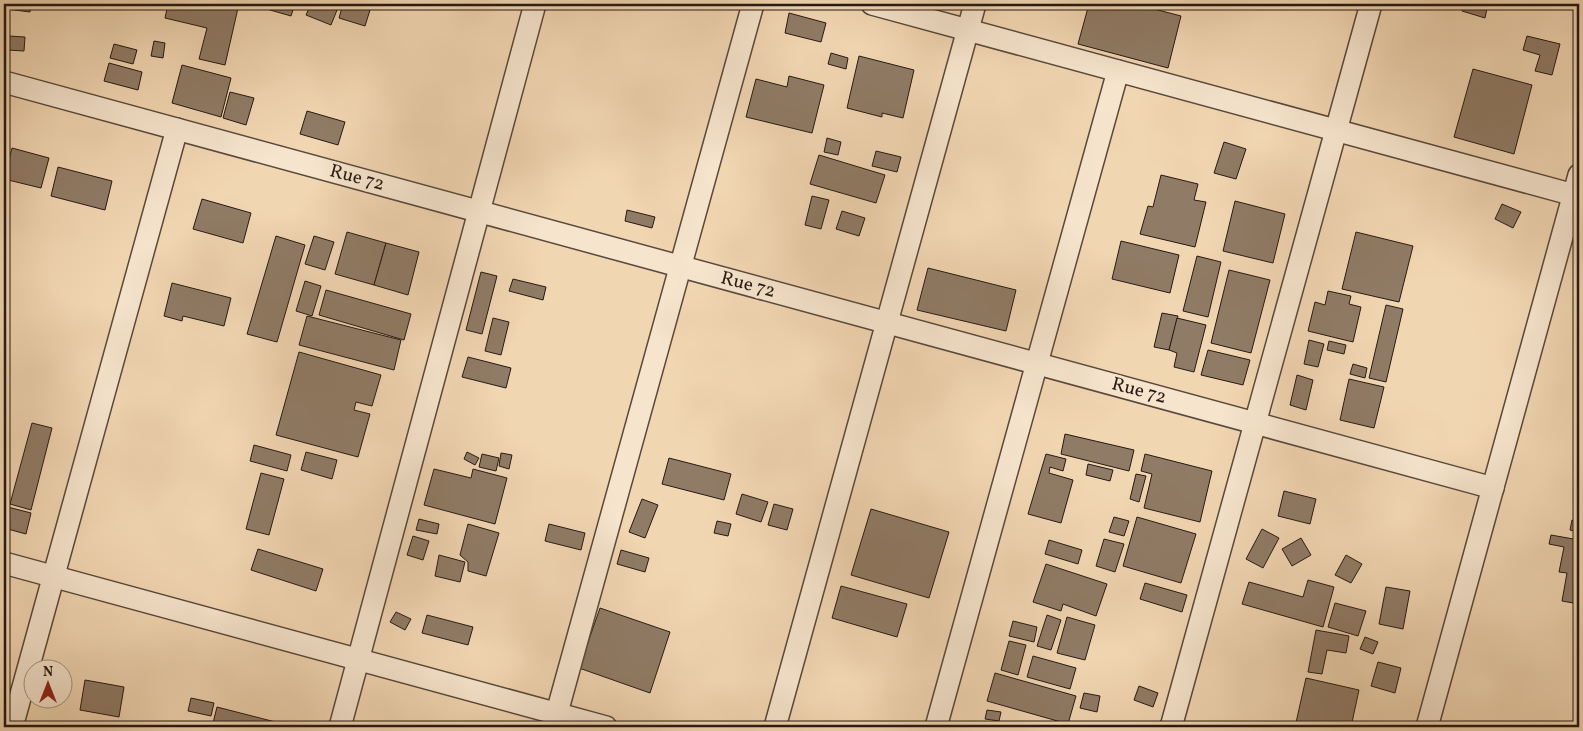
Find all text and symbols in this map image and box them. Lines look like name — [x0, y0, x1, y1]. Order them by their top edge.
street label: Rue 72 — [327, 158, 387, 198]
street label: Rue 72 — [718, 265, 778, 305]
street label: Rue 72 — [1109, 371, 1169, 411]
north arrow — [22, 658, 72, 708]
text: N — [43, 663, 53, 682]

